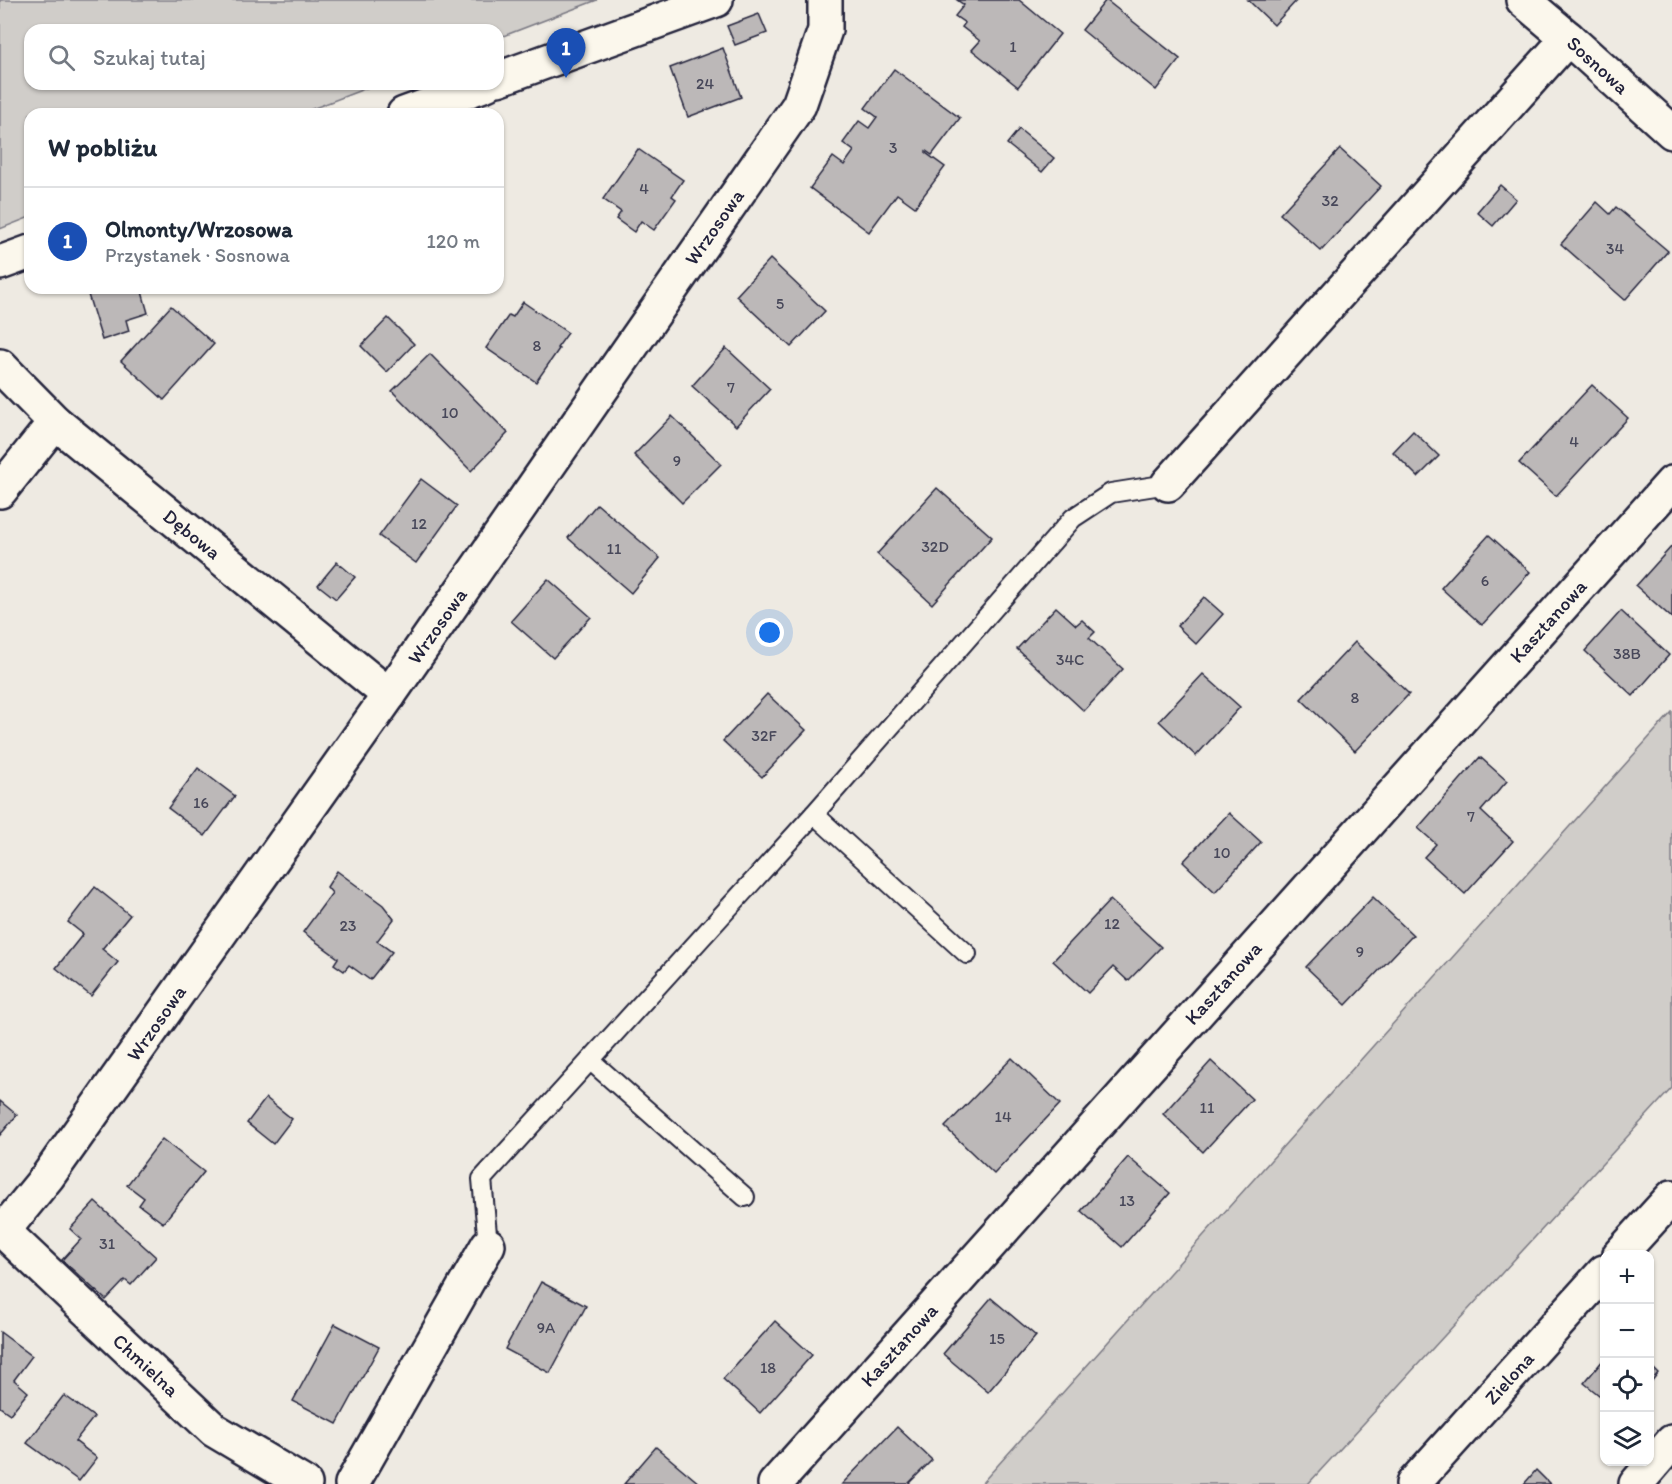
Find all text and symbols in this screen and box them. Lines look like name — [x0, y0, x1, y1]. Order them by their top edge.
search box — [24, 24, 504, 90]
pin: 1 — [546, 28, 586, 78]
street label: Sosnowa — [1562, 31, 1634, 99]
house number: 1 — [1009, 37, 1017, 56]
icon: search — [45, 41, 78, 74]
text: Szukaj tutaj — [93, 44, 206, 71]
house number: 24 — [696, 74, 714, 93]
text: W pobliżu — [48, 131, 157, 163]
house number: 3 — [889, 138, 898, 157]
house number: 4 — [639, 179, 649, 198]
street label: Wrzosowa — [679, 184, 749, 270]
house number: 32 — [1321, 191, 1339, 210]
text: Olmonty/Wrzosowa — [105, 216, 293, 243]
text: 1 — [63, 229, 72, 253]
text: 120 m — [427, 229, 480, 253]
house number: 34 — [1606, 239, 1625, 258]
text: Przystanek · Sosnowa — [105, 243, 290, 267]
house number: 5 — [776, 294, 784, 313]
house number: 8 — [533, 336, 542, 355]
house number: 7 — [727, 378, 735, 397]
house number: 10 — [441, 403, 459, 422]
house number: 4 — [1569, 432, 1579, 451]
house number: 9 — [673, 451, 681, 470]
street label: Dębowa — [158, 504, 226, 564]
house number: 12 — [411, 514, 428, 533]
house number: 32D — [921, 537, 949, 556]
house number: 11 — [607, 539, 622, 558]
house number: 6 — [1481, 571, 1489, 590]
street label: Kasztanowa — [1504, 574, 1592, 668]
street label: Wrzosowa — [402, 583, 472, 669]
your location — [755, 618, 784, 647]
house number: 38B — [1613, 644, 1641, 663]
house number: 34C — [1056, 650, 1084, 669]
house number: 8 — [1351, 688, 1360, 707]
house number: 32F — [751, 726, 777, 745]
house number: 16 — [193, 793, 209, 812]
house number: 7 — [1467, 807, 1475, 826]
house number: 10 — [1213, 843, 1231, 862]
house number: 12 — [1104, 914, 1121, 933]
house number: 23 — [339, 916, 357, 935]
street label: Kasztanowa — [1179, 936, 1267, 1030]
house number: 9 — [1356, 942, 1364, 961]
street label: Wrzosowa — [121, 980, 191, 1066]
house number: 11 — [1200, 1098, 1215, 1117]
house number: 14 — [994, 1107, 1012, 1126]
house number: 13 — [1119, 1191, 1135, 1210]
house number: 31 — [99, 1234, 116, 1253]
map controls — [1600, 1250, 1654, 1466]
button: + — [1600, 1250, 1654, 1304]
street label: Kasztanowa — [855, 1298, 943, 1392]
button: − — [1600, 1304, 1654, 1358]
house number: 9A — [537, 1318, 555, 1337]
street label: Chmielna — [108, 1328, 185, 1402]
house number: 15 — [989, 1329, 1005, 1348]
street label: Zielona — [1479, 1346, 1539, 1409]
house number: 18 — [760, 1358, 776, 1377]
button: locate — [1600, 1358, 1654, 1412]
button: layers — [1600, 1412, 1654, 1466]

